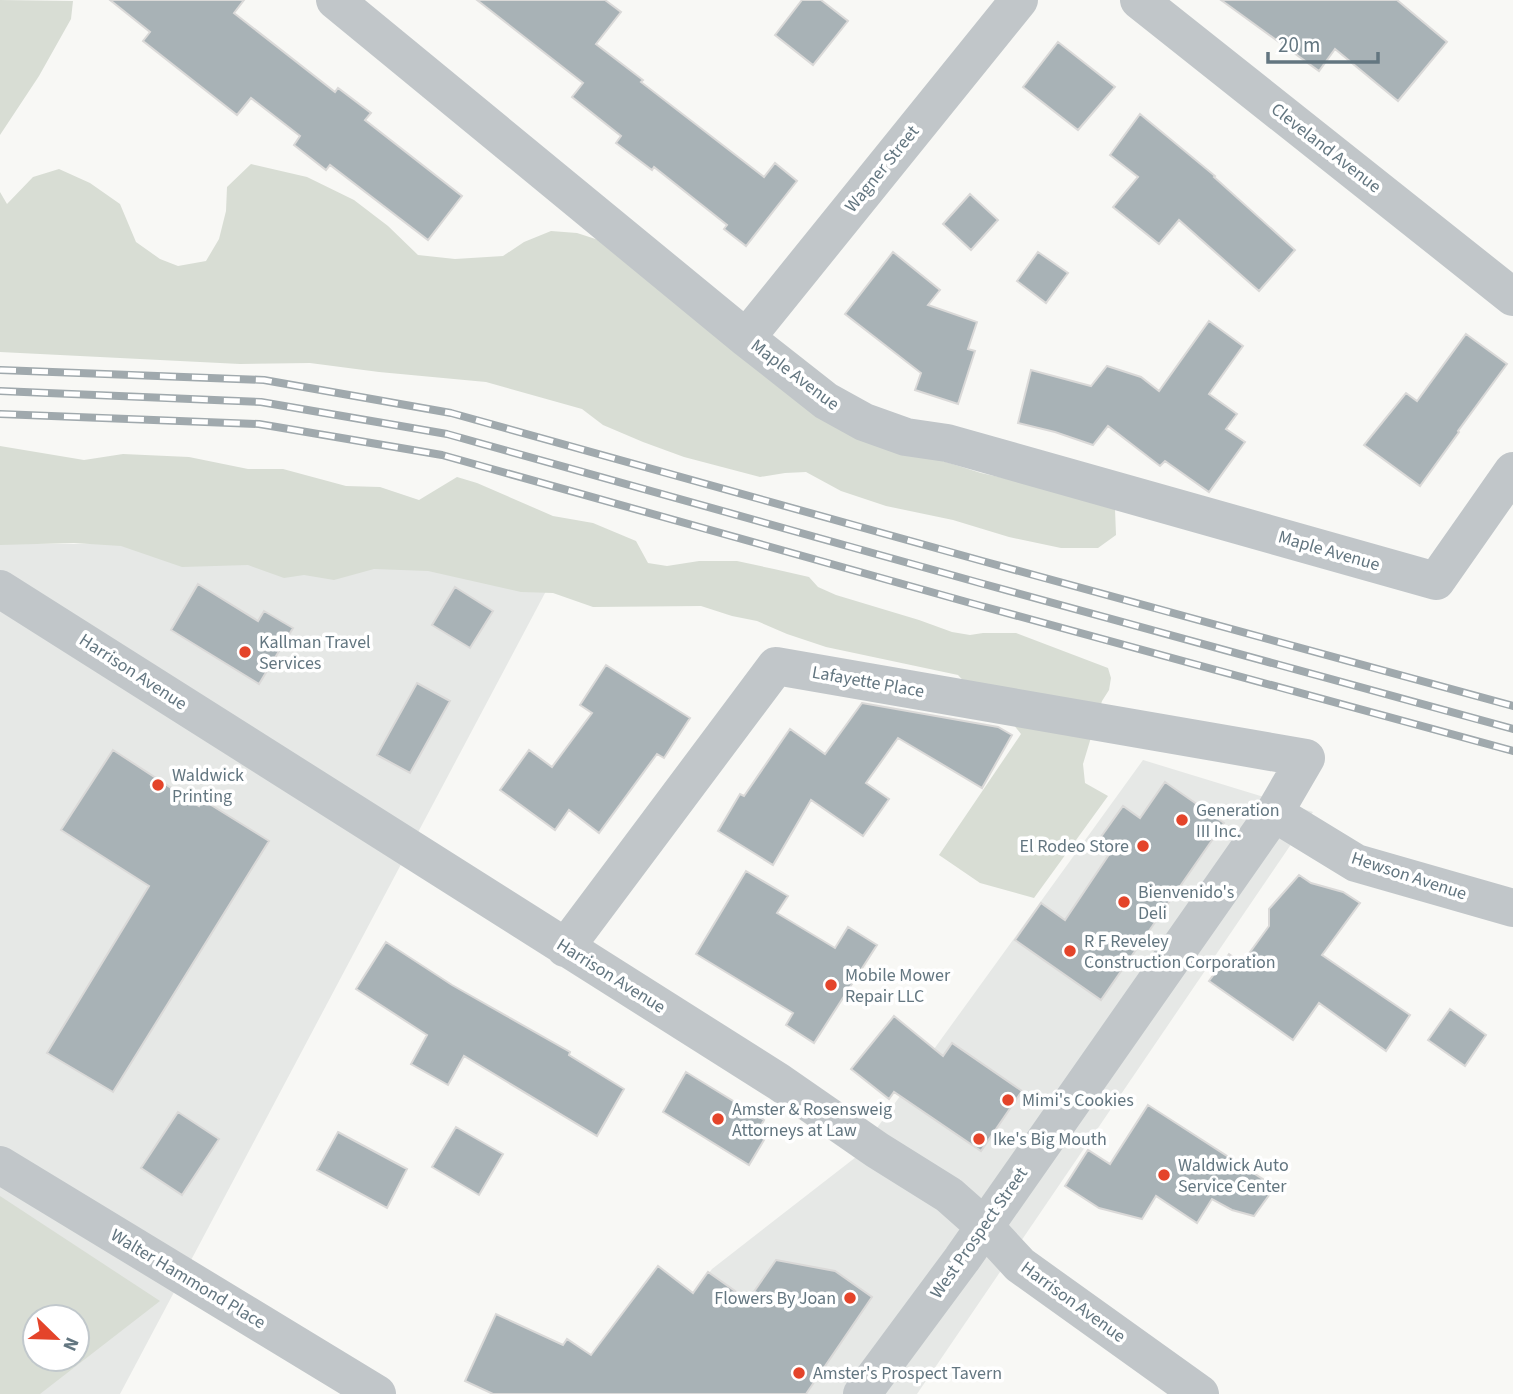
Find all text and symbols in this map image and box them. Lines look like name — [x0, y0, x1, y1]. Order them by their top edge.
scale bar — [1268, 21, 1378, 65]
text: 20 m — [1278, 30, 1320, 60]
street label: Cleveland Avenue — [1266, 97, 1386, 199]
street label: Wagner Street — [839, 120, 925, 218]
street label: Maple Avenue — [746, 333, 844, 417]
street label: Maple Avenue — [1275, 525, 1383, 577]
street label: Harrison Avenue — [74, 628, 192, 716]
place label: Kallman Travel Services — [259, 630, 371, 676]
marker: Kallman Travel Services — [237, 644, 253, 660]
street label: Lafayette Place — [810, 660, 926, 704]
place label: Waldwick Printing — [172, 763, 244, 809]
marker: Waldwick Printing — [150, 777, 166, 793]
place label: Generation III Inc. — [1196, 798, 1280, 844]
marker: Generation III Inc. — [1174, 812, 1190, 828]
place label: El Rodeo Store — [1019, 834, 1129, 859]
marker: El Rodeo Store — [1135, 838, 1151, 854]
street label: Hewson Avenue — [1348, 846, 1470, 906]
place label: Bienvenido's Deli — [1138, 880, 1234, 926]
marker: Bienvenido's Deli — [1116, 894, 1132, 910]
place label: R F Reveley Construction Corporation — [1084, 929, 1276, 975]
street label: Harrison Avenue — [552, 933, 670, 1019]
marker: R F Reveley Construction Corporation — [1062, 943, 1078, 959]
place label: Mobile Mower Repair LLC — [845, 963, 951, 1009]
marker: Mobile Mower Repair LLC — [823, 977, 839, 993]
place label: Mimi's Cookies — [1022, 1088, 1134, 1113]
marker: Mimi's Cookies — [1000, 1092, 1016, 1108]
place label: Amster & Rosensweig Attorneys at Law — [732, 1097, 892, 1143]
marker: Amster & Rosensweig Attorneys at Law — [710, 1111, 726, 1127]
place label: Ike's Big Mouth — [993, 1127, 1107, 1152]
marker: Ike's Big Mouth — [971, 1131, 987, 1147]
place label: Waldwick Auto Service Center — [1178, 1153, 1289, 1199]
street label: West Prospect Street — [924, 1162, 1034, 1304]
marker: Waldwick Auto Service Center — [1156, 1167, 1172, 1183]
street label: Walter Hammond Place — [106, 1223, 270, 1335]
street label: Harrison Avenue — [1016, 1255, 1131, 1349]
place label: Flowers By Joan — [714, 1286, 836, 1311]
marker: Flowers By Joan — [842, 1290, 858, 1306]
north arrow — [21, 1303, 91, 1373]
text: N — [55, 1333, 85, 1355]
place label: Amster's Prospect Tavern — [813, 1361, 1002, 1386]
marker: Amster's Prospect Tavern — [791, 1365, 807, 1381]

